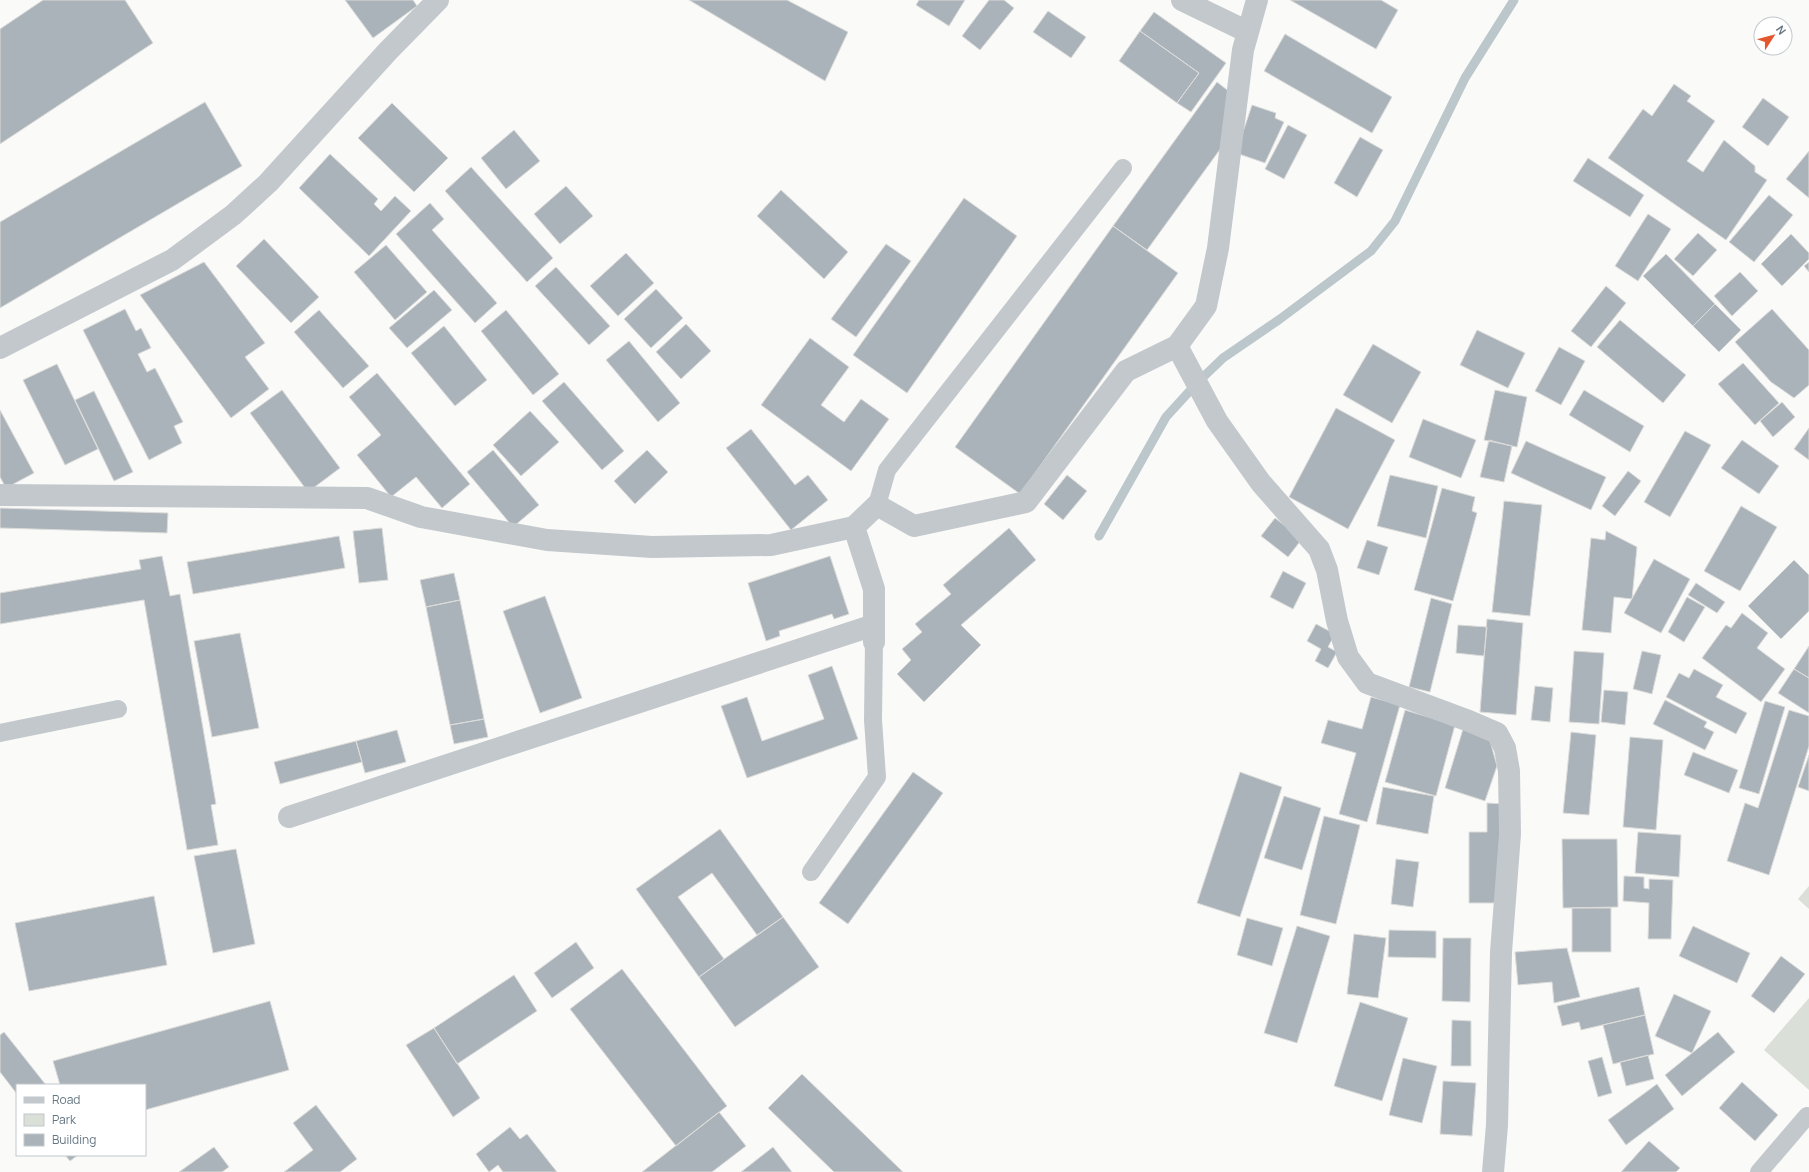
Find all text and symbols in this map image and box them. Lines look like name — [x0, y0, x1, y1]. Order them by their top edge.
north arrow — [1753, 16, 1793, 56]
text: N — [1773, 22, 1790, 38]
legend — [16, 1084, 146, 1156]
text: Road — [52, 1091, 80, 1108]
text: Park — [52, 1111, 77, 1128]
text: Building — [52, 1131, 96, 1148]

